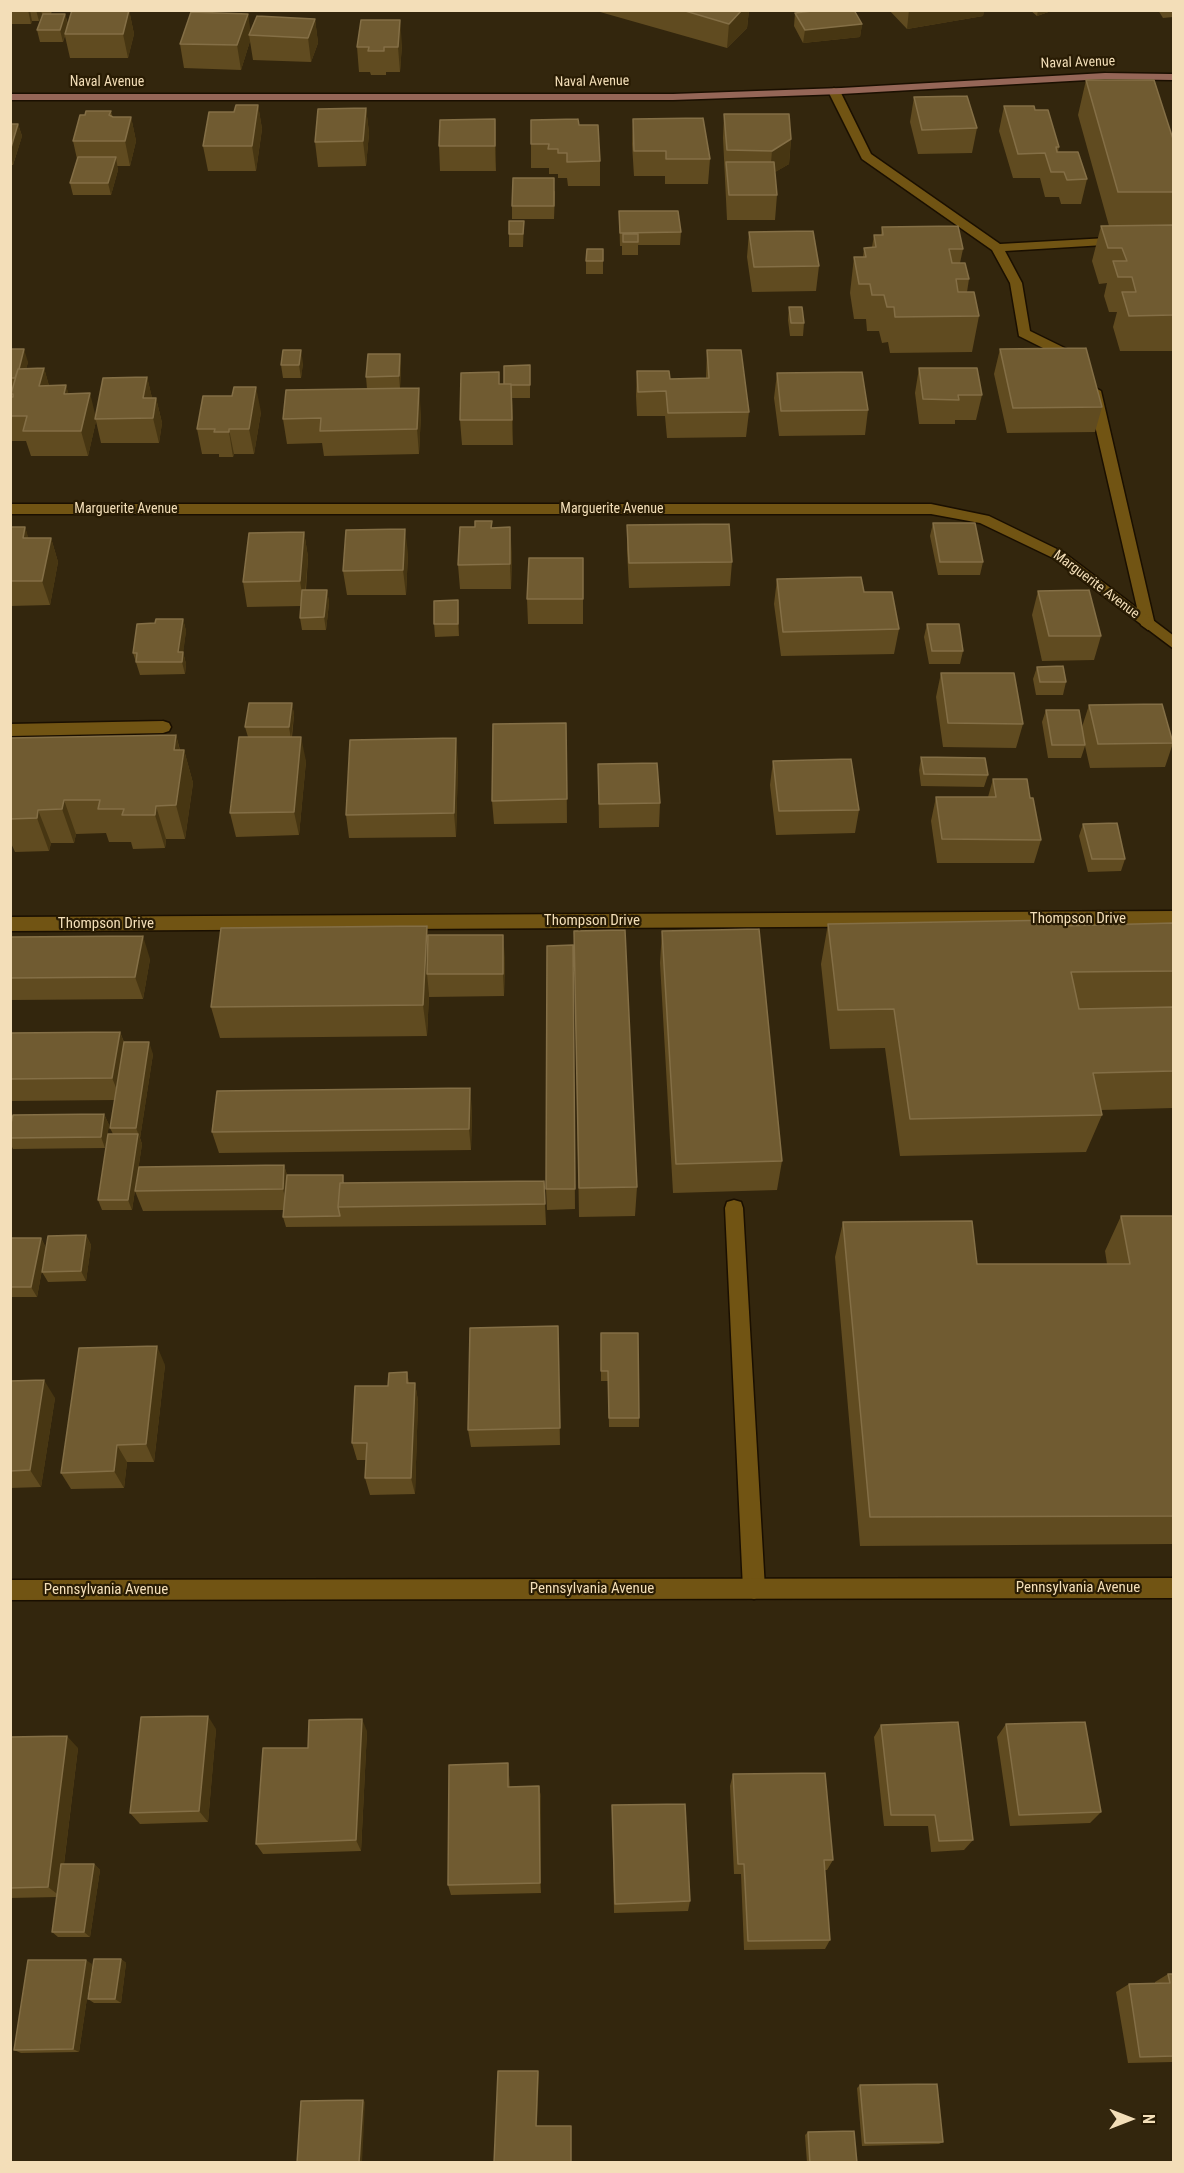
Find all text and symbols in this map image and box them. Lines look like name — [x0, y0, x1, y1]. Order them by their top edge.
street label: Naval Avenue — [1040, 53, 1116, 73]
street label: Naval Avenue — [555, 73, 629, 91]
street label: Naval Avenue — [70, 74, 144, 90]
street label: Marguerite Avenue — [74, 501, 178, 517]
street label: Marguerite Avenue — [560, 501, 664, 517]
street label: Marguerite Avenue — [1050, 547, 1142, 623]
street label: Thompson Drive — [1030, 910, 1126, 928]
street label: Thompson Drive — [544, 912, 640, 930]
street label: Thompson Drive — [58, 915, 154, 933]
street label: Pennsylvania Avenue — [1016, 1579, 1140, 1597]
street label: Pennsylvania Avenue — [530, 1580, 654, 1598]
street label: Pennsylvania Avenue — [44, 1581, 168, 1599]
north arrow — [1100, 2089, 1160, 2149]
text: N — [1139, 2114, 1158, 2124]

